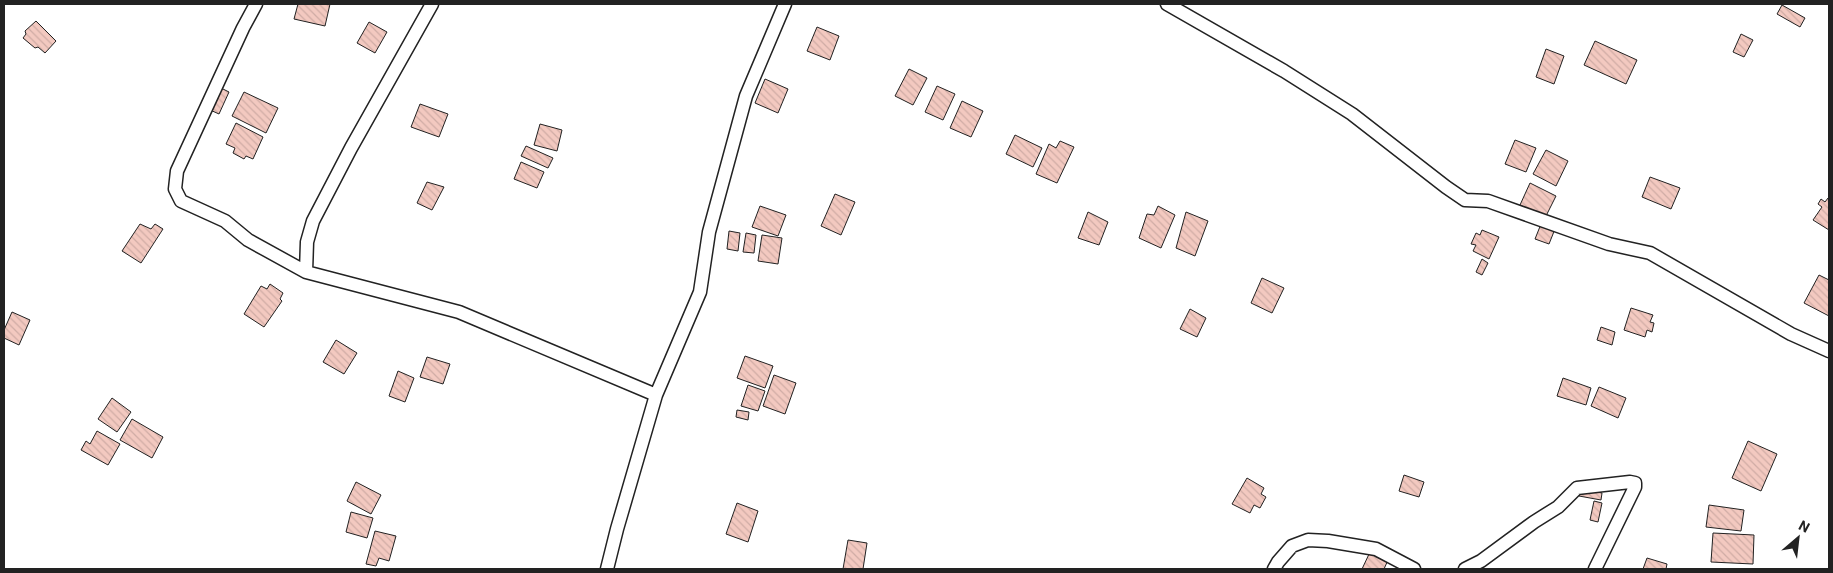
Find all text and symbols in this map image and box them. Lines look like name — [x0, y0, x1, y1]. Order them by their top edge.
north arrow — [1773, 513, 1823, 563]
text: N — [1796, 517, 1812, 536]

